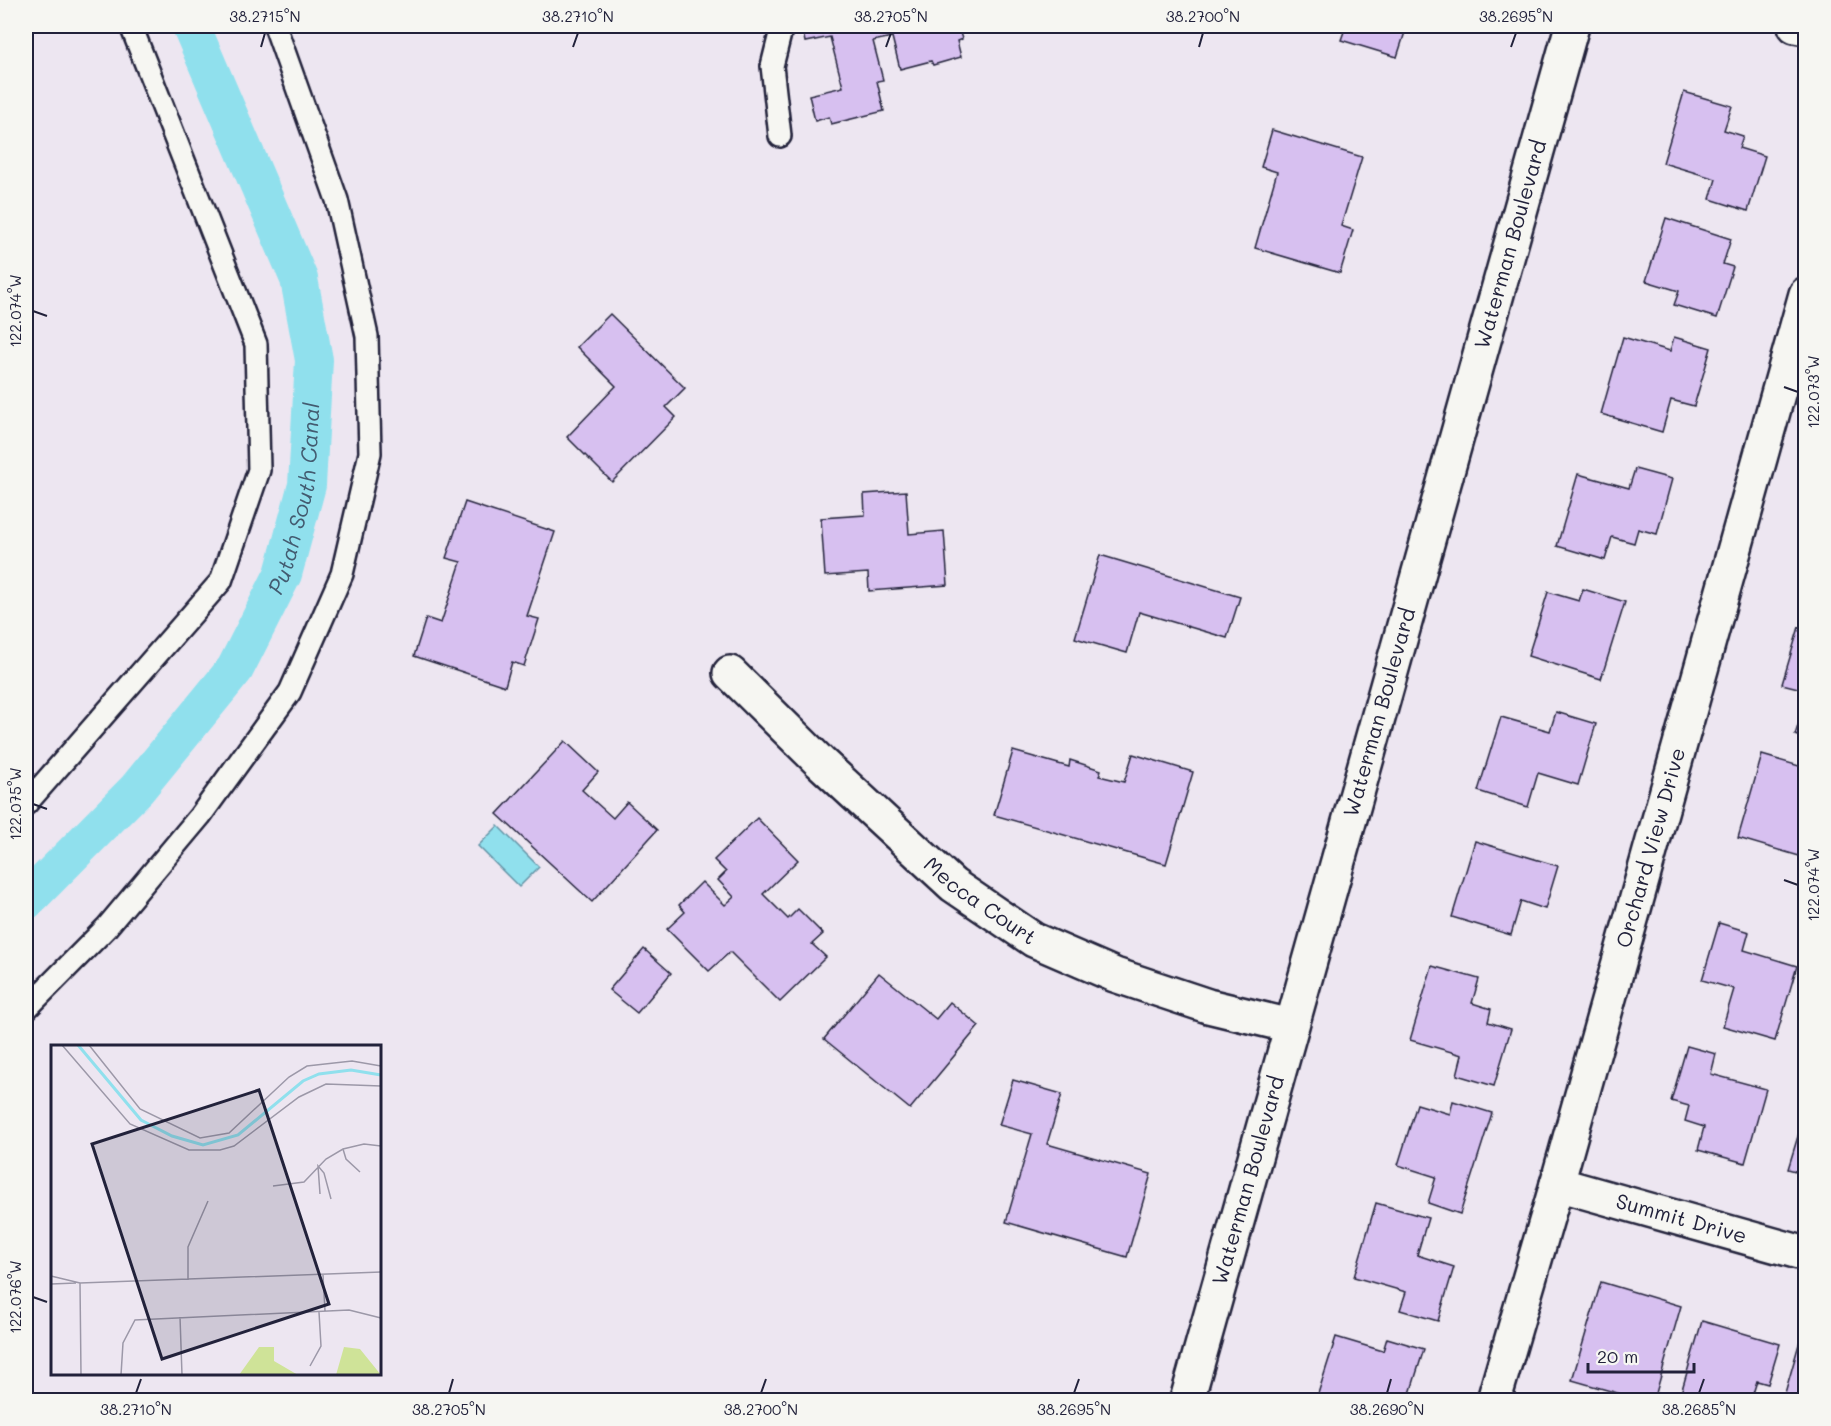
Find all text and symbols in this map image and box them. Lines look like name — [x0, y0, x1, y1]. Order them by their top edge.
text: 38.2715°N — [229, 6, 301, 26]
text: 38.2710°N — [542, 6, 614, 26]
text: 38.2705°N — [854, 6, 928, 26]
text: 38.2700°N — [1166, 6, 1240, 26]
text: 38.2695°N — [1479, 6, 1553, 26]
street label: Waterman Boulevard — [1467, 137, 1551, 352]
text: 122.074°W — [5, 274, 25, 348]
text: 122.073°W — [1803, 355, 1823, 429]
water label: Putah South Canal — [260, 401, 326, 599]
street label: Waterman Boulevard — [1336, 604, 1420, 820]
street label: Orchard View Drive — [1609, 744, 1690, 951]
text: 122.075°W — [5, 767, 25, 841]
text: 122.074°W — [1803, 848, 1823, 922]
street label: Mecca Court — [919, 850, 1042, 950]
inset map — [51, 1045, 381, 1375]
street label: Waterman Boulevard — [1205, 1072, 1289, 1288]
street label: Summit Drive — [1613, 1186, 1750, 1249]
text: 122.076°W — [5, 1260, 25, 1334]
scale bar — [1588, 1336, 1694, 1374]
text: 20 m — [1597, 1344, 1638, 1368]
text: 38.2710°N — [100, 1399, 172, 1419]
text: 38.2705°N — [412, 1399, 486, 1419]
text: 38.2700°N — [724, 1399, 798, 1419]
text: 38.2695°N — [1037, 1399, 1111, 1419]
text: 38.2690°N — [1350, 1399, 1424, 1419]
text: 38.2685°N — [1662, 1399, 1736, 1419]

